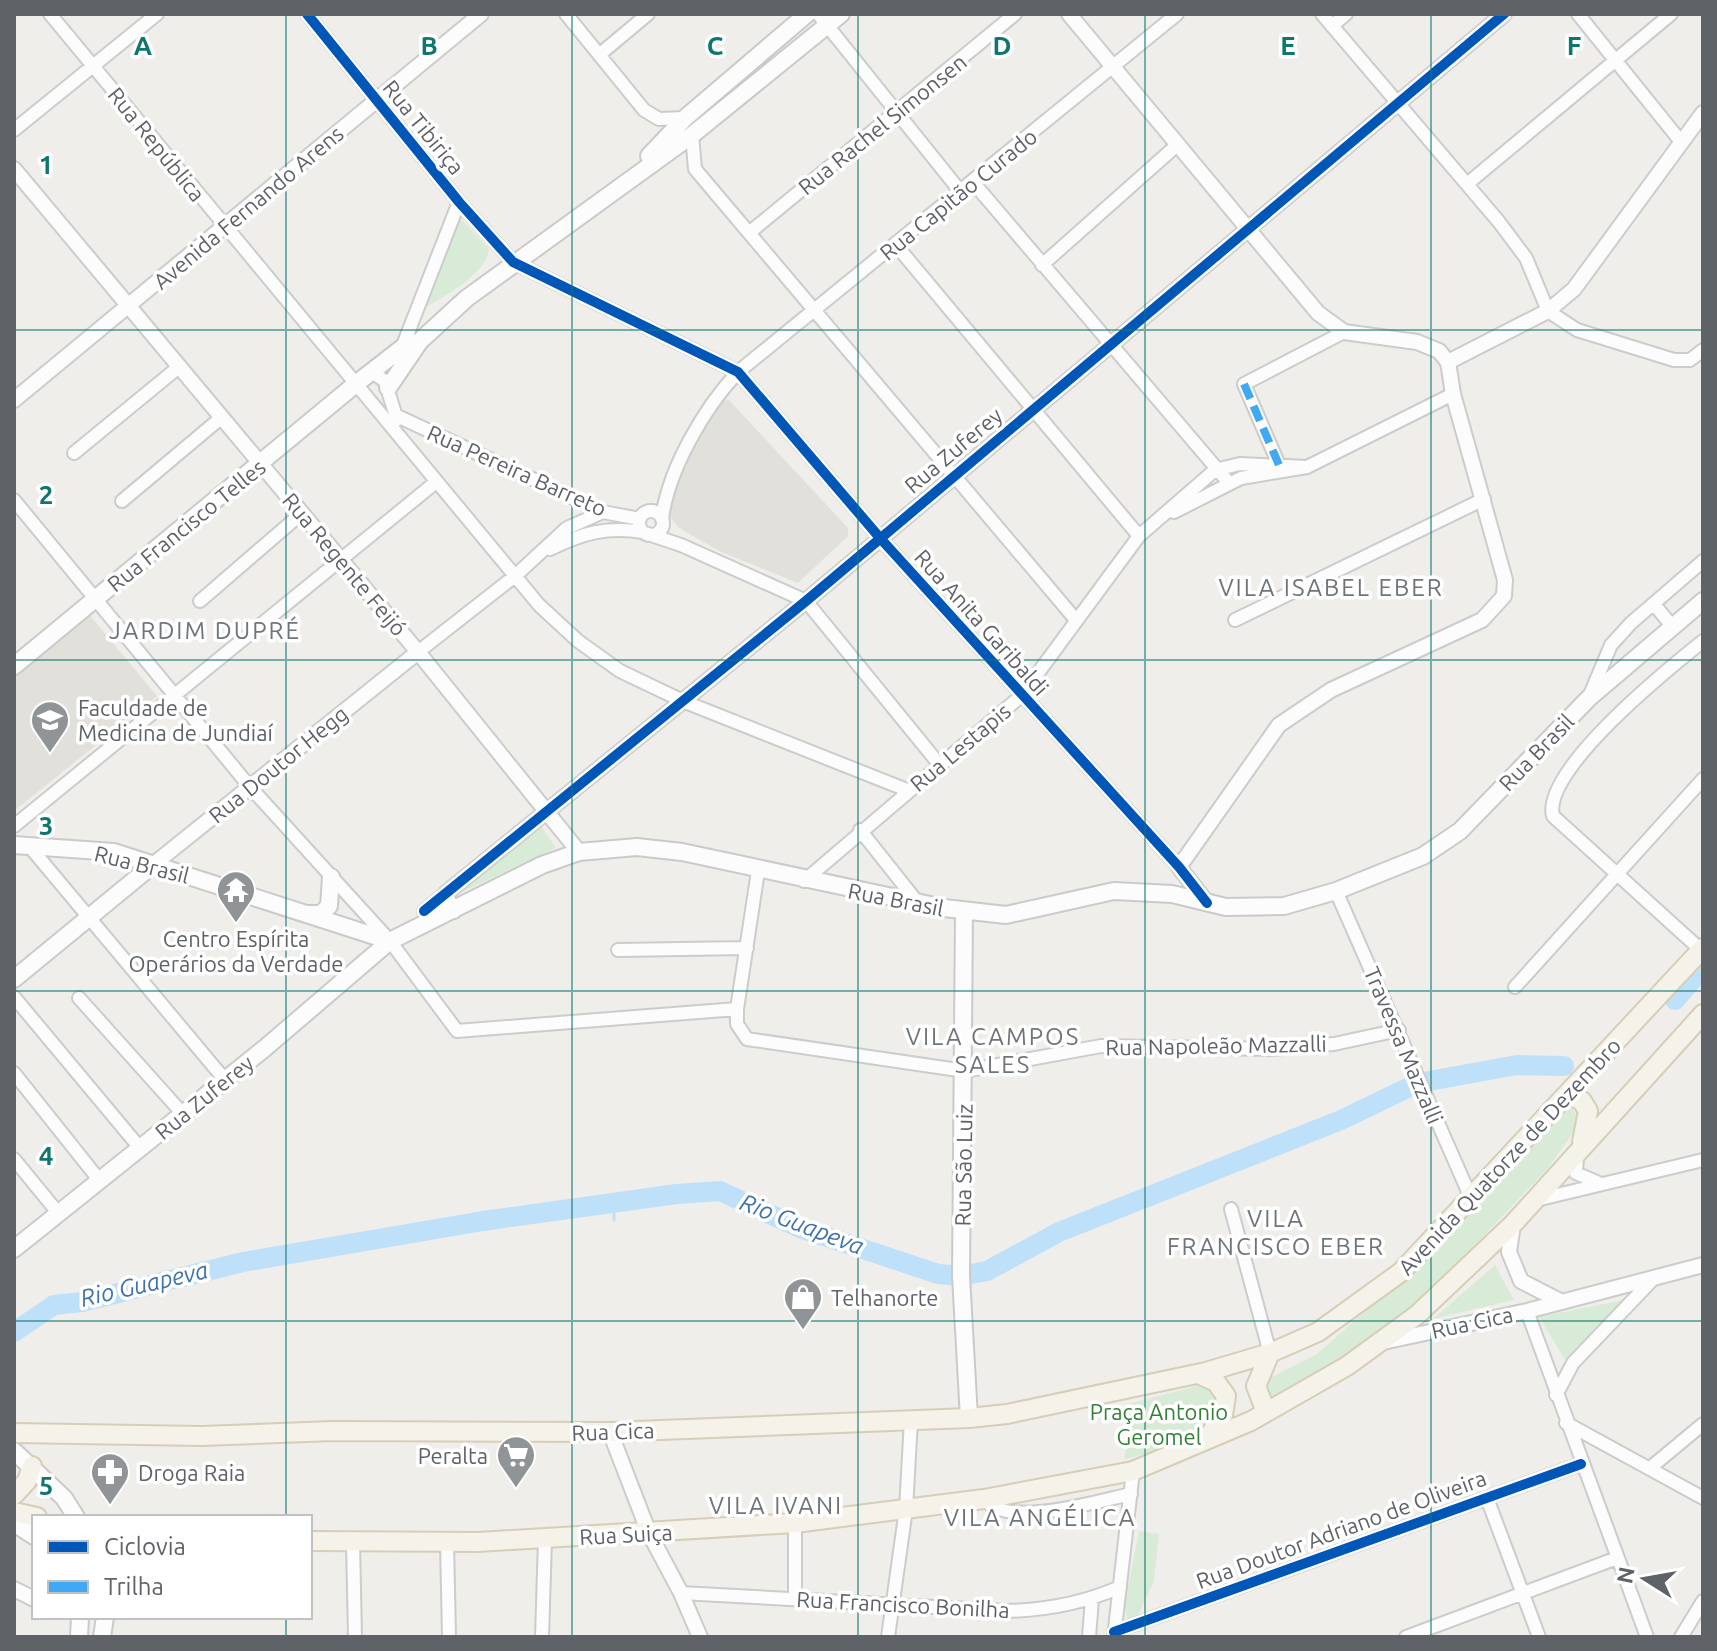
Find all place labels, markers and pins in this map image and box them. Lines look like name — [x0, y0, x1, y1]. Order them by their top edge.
place label: Faculdade de Medicina de Jundiaí — [78, 695, 273, 745]
school or university icon: Faculdade de Medicina de Jundiaí — [29, 699, 71, 754]
temple icon: Centro Espírita Operários da Verdade — [215, 869, 257, 924]
place label: Centro Espírita Operários da Verdade — [129, 926, 343, 976]
shop icon: Telhanorte — [782, 1276, 824, 1331]
place label: Telhanorte — [831, 1285, 938, 1310]
supermarket icon: Peralta — [495, 1434, 537, 1489]
place label: Peralta — [418, 1443, 488, 1468]
pharmacy icon: Droga Raia — [89, 1451, 131, 1506]
place label: Droga Raia — [138, 1460, 245, 1485]

